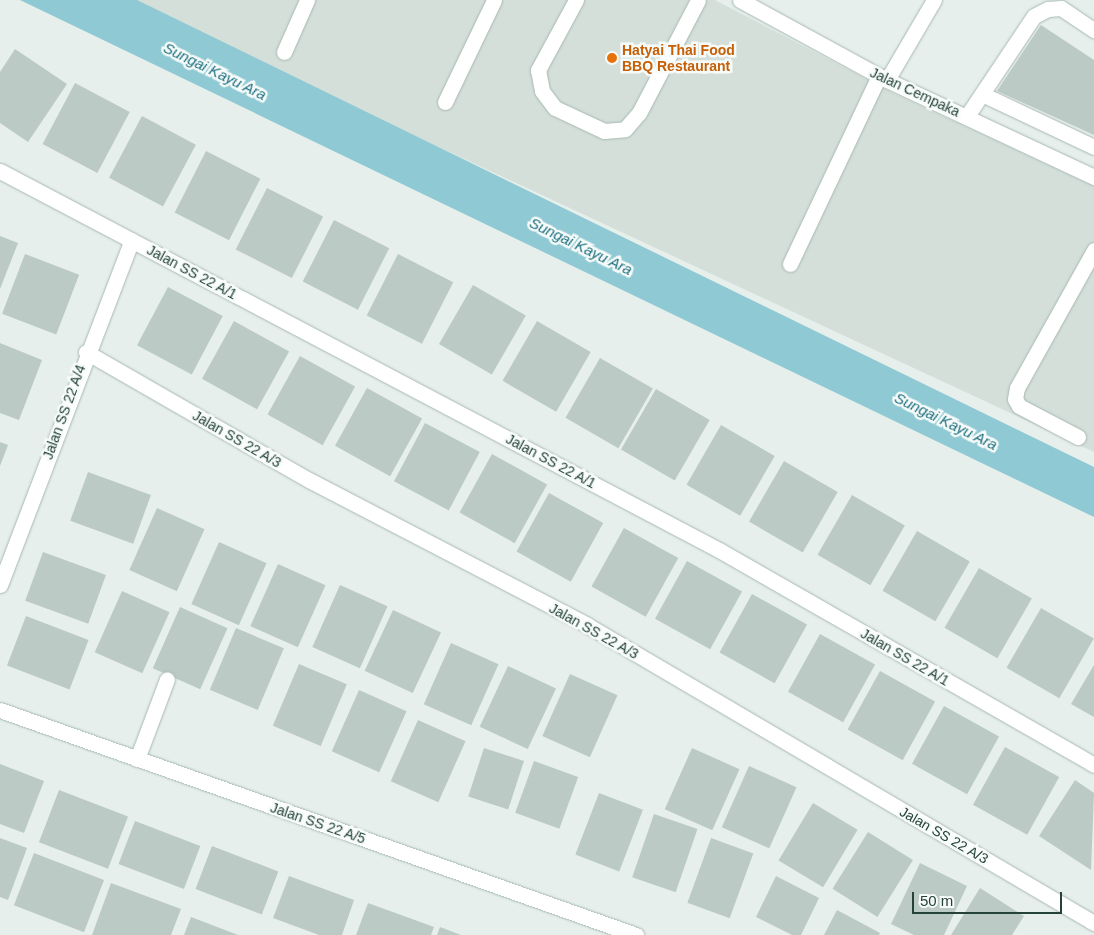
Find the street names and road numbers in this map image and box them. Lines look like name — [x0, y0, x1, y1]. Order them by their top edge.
street label: Jalan Cempaka — [867, 64, 963, 120]
street label: Jalan SS 22 A/1 — [144, 241, 240, 303]
street label: Jalan SS 22 A/4 — [39, 362, 89, 462]
street label: Jalan SS 22 A/3 — [189, 407, 285, 471]
street label: Jalan SS 22 A/1 — [503, 430, 599, 492]
street label: Jalan SS 22 A/3 — [546, 599, 642, 663]
street label: Jalan SS 22 A/1 — [857, 625, 953, 689]
street label: Jalan SS 22 A/5 — [268, 799, 368, 847]
street label: Jalan SS 22 A/3 — [896, 803, 992, 867]

